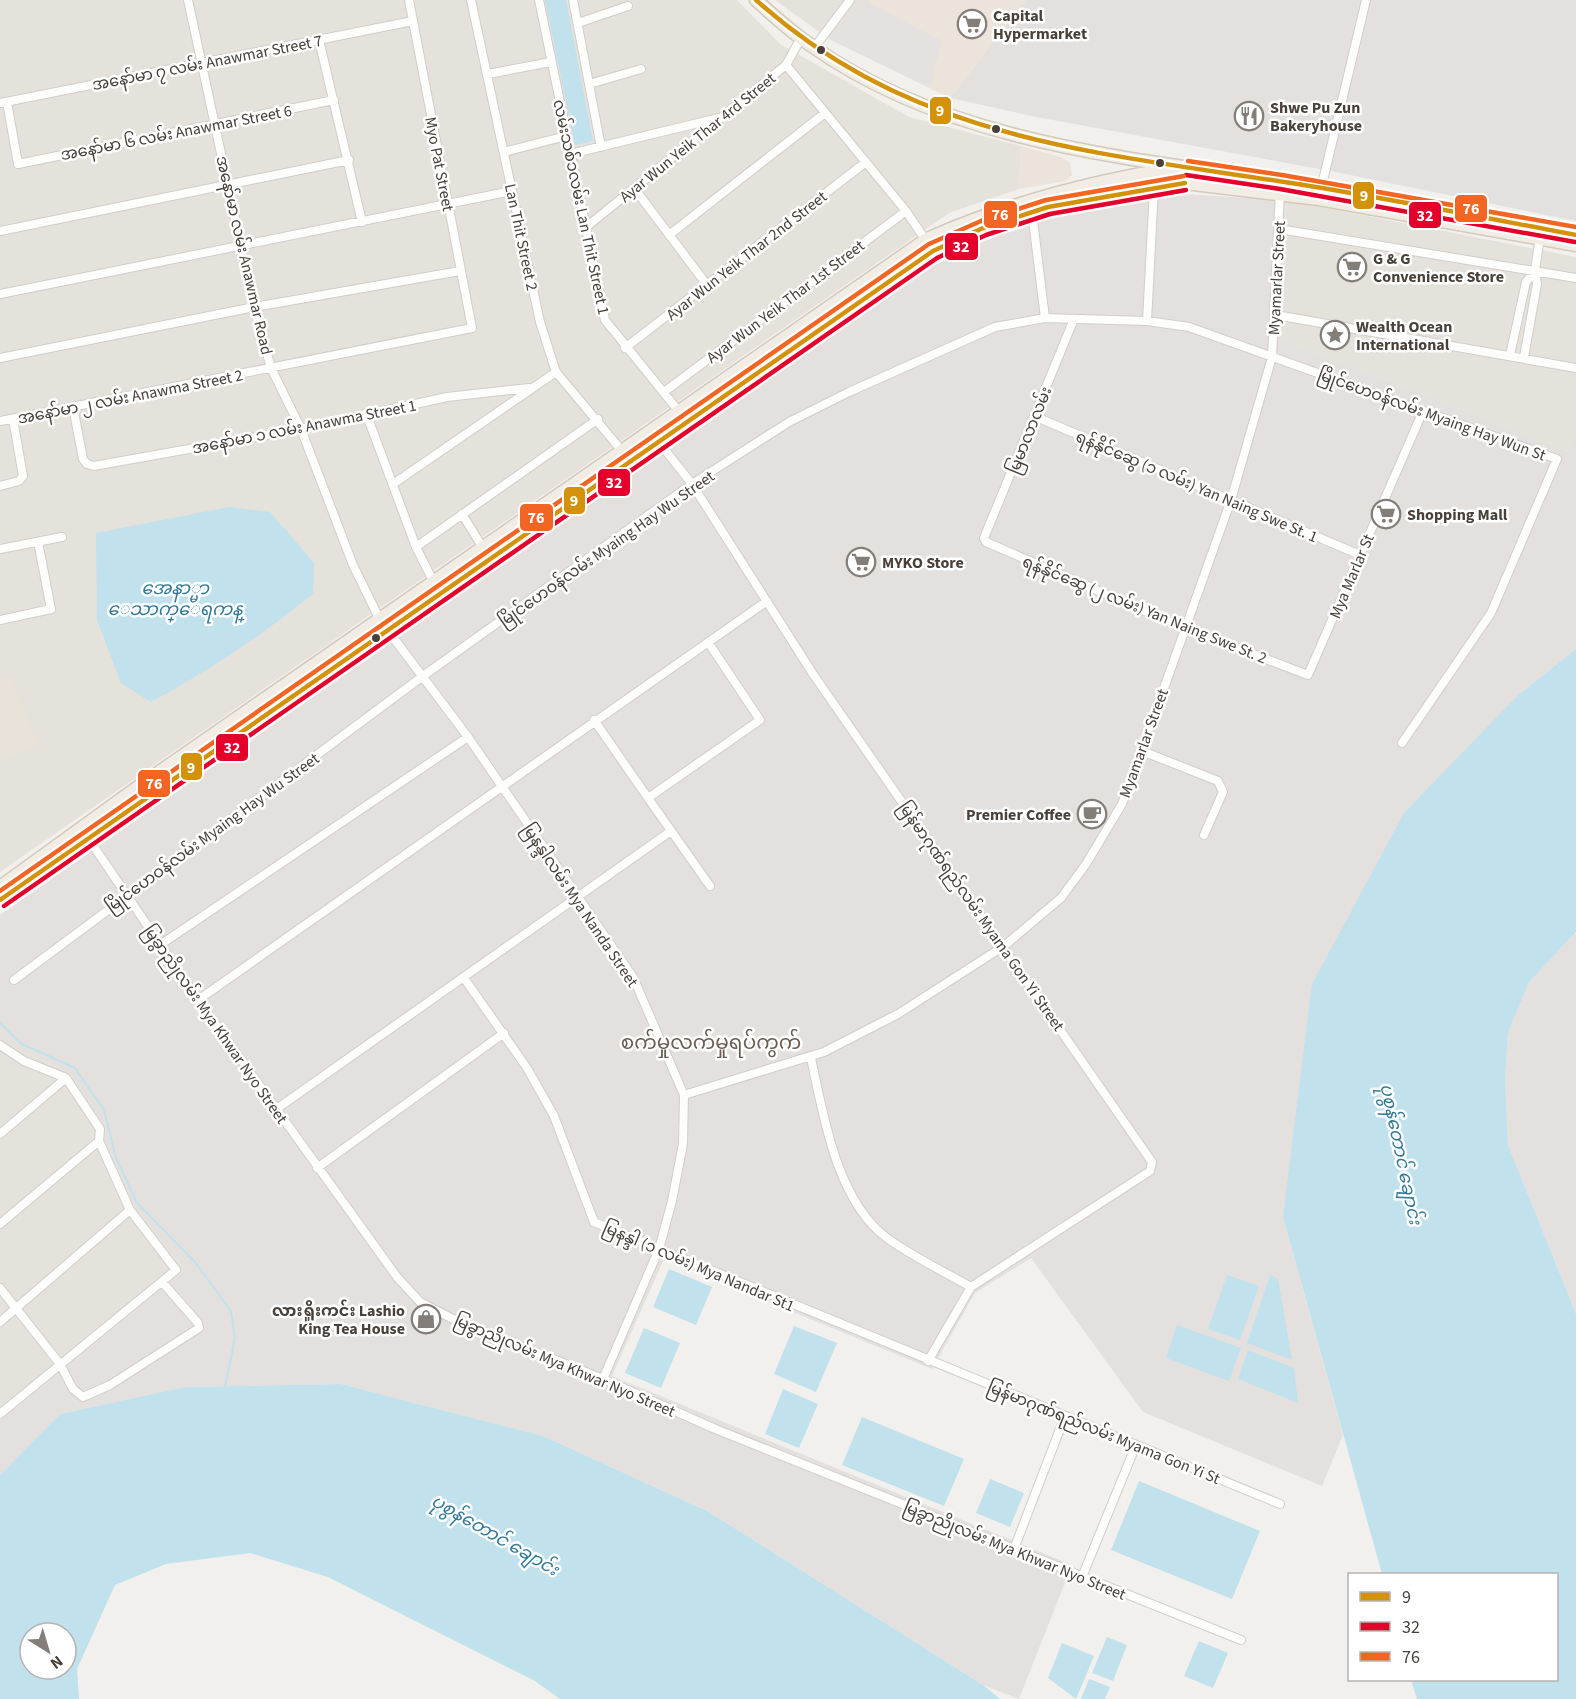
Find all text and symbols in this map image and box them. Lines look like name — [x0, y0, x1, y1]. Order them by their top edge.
place label: Capital Hypermarket — [993, 5, 1087, 45]
supermarket icon: Capital Hypermarket — [956, 8, 988, 40]
street label: အနော်မာ ၇ လမ်း Anawmar Street 7 — [90, 29, 325, 98]
unlabelled marker — [815, 44, 827, 56]
street label: Ayar Wun Yeik Thar 4rd Street — [615, 67, 781, 208]
line badge: 9 — [929, 96, 952, 125]
street label: လမ်းသစ်၁လမ်း Lan Thit Street 1 — [547, 97, 616, 317]
place label: Shwe Pu Zun Bakeryhouse — [1270, 97, 1362, 137]
street label: အနော်မာ ၆ လမ်း Anawmar Street 6 — [58, 99, 294, 168]
text: 9 — [936, 100, 944, 122]
restaurant icon: Shwe Pu Zun Bakeryhouse — [1233, 100, 1265, 132]
street label: Myo Pat Street — [419, 115, 459, 214]
unlabelled marker — [990, 123, 1002, 135]
street label: အနော်မာ လမ်း Anawmar Road — [208, 153, 279, 357]
unlabelled marker — [1154, 157, 1166, 169]
line badge: 9 — [1352, 181, 1375, 210]
street label: Lan Thit Street 2 — [499, 182, 543, 293]
text: 9 — [1360, 185, 1368, 207]
street label: Ayar Wun Yeik Thar 2nd Street — [662, 186, 832, 326]
line badge: 76 — [1454, 194, 1488, 223]
text: 76 — [1463, 198, 1479, 220]
line badge: 76 — [983, 200, 1018, 229]
line badge: 32 — [1408, 201, 1442, 229]
text: 76 — [992, 204, 1008, 226]
text: 32 — [1417, 205, 1433, 227]
street label: Myamarlar Street — [1263, 220, 1291, 336]
line badge: 32 — [944, 232, 979, 261]
street label: Ayar Wun Yeik Thar 1st Street — [702, 235, 870, 369]
text: 32 — [953, 236, 969, 258]
place label: G & G Convenience Store — [1373, 248, 1504, 288]
supermarket icon: G & G Convenience Store — [1336, 251, 1368, 283]
place label: Wealth Ocean International — [1356, 316, 1452, 356]
place icon: Wealth Ocean International — [1319, 319, 1351, 351]
street label: မြိုင်ဟေဝန်လမ်း Myaing Hay Wun St — [1314, 362, 1550, 469]
street label: အနော်မာ ၂ လမ်း Anawma Street 2 — [15, 363, 245, 432]
street label: မြမာလာလမ်း — [1002, 383, 1059, 478]
street label: အနော်မာ ၁ လမ်း Anawma Street 1 — [190, 393, 419, 462]
street label: ရန်နိုင်ဆွေ (၁ လမ်း) Yan Naing Swe St. 1 — [1071, 425, 1321, 551]
street label: မြိုင်ဟေဝန်လမ်း Myaing Hay Wu Street — [494, 464, 721, 634]
line badge: 32 — [597, 468, 631, 497]
text: 32 — [606, 472, 622, 494]
line badge: 9 — [563, 486, 586, 515]
text: 9 — [570, 490, 578, 512]
supermarket icon: Shopping Mall — [1370, 498, 1402, 530]
line badge: 76 — [519, 503, 554, 532]
place label: Shopping Mall — [1407, 504, 1508, 526]
text: 76 — [528, 507, 544, 529]
street label: Mya Marlar St — [1324, 530, 1380, 622]
supermarket icon: MYKO Store — [845, 546, 877, 578]
street label: ရန်နိုင်ဆွေ (၂ လမ်း) Yan Naing Swe St. 2 — [1018, 550, 1271, 672]
place label: MYKO Store — [882, 552, 964, 574]
water label: အေနာ္မာ ေသာက္ေရကန္ — [107, 576, 245, 624]
unlabelled marker — [370, 632, 382, 644]
street label: Myamarlar Street — [1114, 685, 1174, 801]
line badge: 32 — [215, 733, 249, 762]
text: 32 — [224, 737, 240, 759]
street label: မြိုင်ဟေဝန်လမ်း Myaing Hay Wu Street — [101, 747, 325, 919]
line badge: 9 — [180, 752, 203, 781]
text: 9 — [187, 757, 195, 779]
line badge: 76 — [137, 769, 171, 798]
text: 76 — [146, 773, 162, 795]
street label: မြန်မာဂုဏ်ရည်လမ်း Myama Gon Yi Street — [891, 797, 1070, 1038]
cafe icon: Premier Coffee — [1076, 798, 1108, 830]
place label: Premier Coffee — [966, 804, 1071, 826]
street label: မြနန္ဒါလမ်း Mya Nanda Street — [515, 819, 644, 994]
street label: မြခွာညိုလမ်း Mya Khwar Nyo Street — [136, 920, 294, 1130]
district label: စက်မှုလက်မှုရပ်ကွက် — [621, 1028, 801, 1058]
water label: ပုစွန်တောင် ချောင်း — [1371, 1081, 1429, 1229]
street label: မြနန္ဒါ (၁ လမ်း) Mya Nandar St1 — [599, 1216, 798, 1320]
place label: လားရှိုးကင်း Lashio King Tea House — [272, 1299, 405, 1340]
shop icon: လားရှိုးကင်း Lashio King Tea House — [410, 1303, 442, 1335]
street label: မြခွာညိုလမ်း Mya Khwar Nyo Street — [450, 1308, 679, 1425]
street label: မြန်မာဂုဏ်ရည်လမ်း Myama Gon Yi St — [983, 1375, 1224, 1493]
water label: ပုစွန်တောင် ချောင်း — [425, 1488, 565, 1585]
street label: မြခွာညိုလမ်း Mya Khwar Nyo Street — [899, 1495, 1130, 1608]
legend — [1348, 1573, 1558, 1681]
text: 9 — [1402, 1585, 1411, 1610]
text: 32 — [1402, 1615, 1420, 1640]
north arrow — [18, 1621, 78, 1681]
text: 76 — [1402, 1645, 1420, 1670]
text: N — [46, 1650, 67, 1674]

